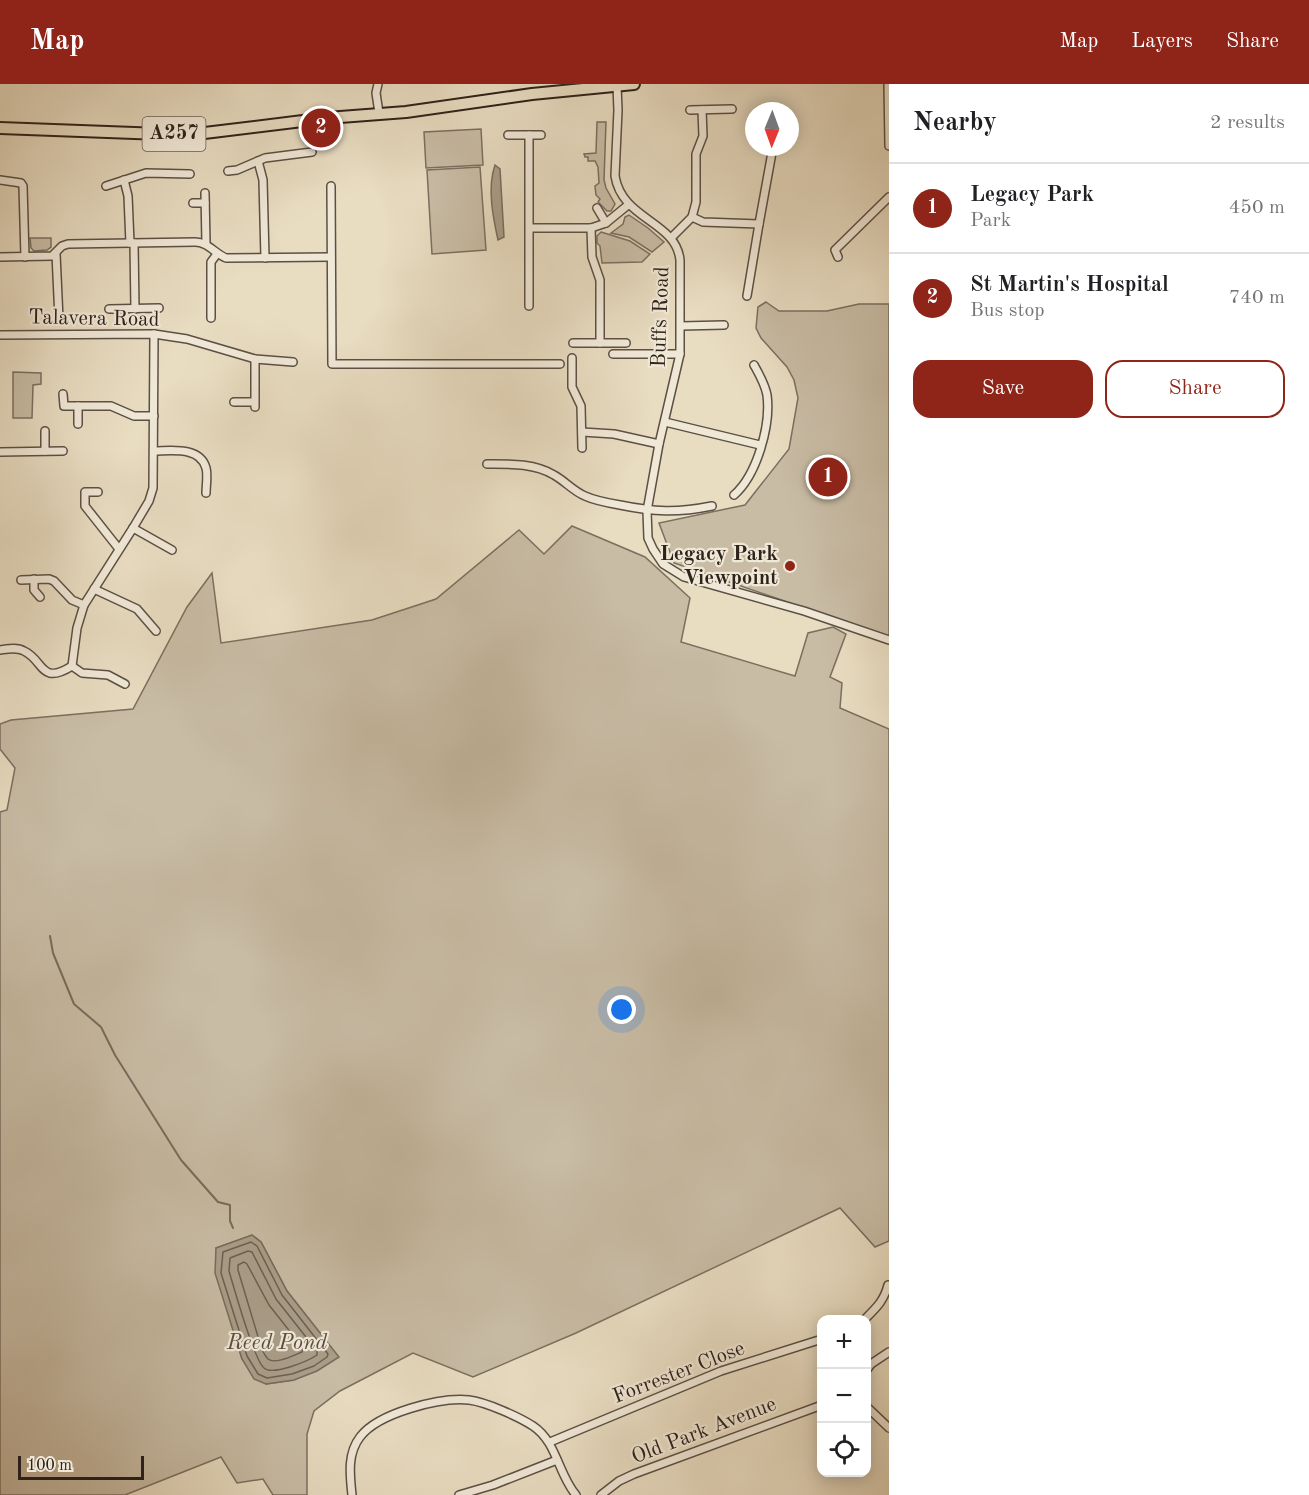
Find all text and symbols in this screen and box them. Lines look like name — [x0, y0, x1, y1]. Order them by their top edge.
text: Map — [30, 28, 84, 56]
text: Map — [1059, 31, 1098, 52]
text: Layers — [1131, 31, 1193, 52]
text: Share — [1226, 31, 1279, 52]
north arrow — [745, 102, 799, 156]
pin: 2 — [302, 106, 340, 150]
text: Nearby — [913, 110, 997, 136]
text: 2 results — [1210, 113, 1285, 133]
road number: A257 — [142, 117, 206, 151]
text: Legacy Park — [970, 184, 1094, 206]
text: 1 — [927, 198, 938, 218]
text: 450 m — [1229, 198, 1285, 218]
text: Park — [970, 211, 1011, 231]
street label: Buffs Road — [649, 266, 673, 368]
text: St Martin's Hospital — [970, 274, 1169, 296]
text: 2 — [927, 288, 938, 308]
text: 740 m — [1229, 288, 1285, 308]
text: Bus stop — [970, 301, 1045, 321]
street label: Talavera Road — [28, 307, 160, 331]
button: Save — [913, 360, 1093, 418]
button: Share — [1105, 360, 1285, 418]
pin: 1 — [808, 454, 848, 500]
place label: Legacy Park Viewpoint — [660, 544, 778, 589]
marker: Legacy Park Viewpoint — [783, 559, 797, 573]
your location — [607, 995, 636, 1024]
map controls — [817, 1315, 871, 1477]
button: + — [817, 1315, 871, 1369]
water label: Reed Pond — [226, 1332, 328, 1354]
street label: Forrester Close — [610, 1338, 748, 1408]
button: − — [817, 1369, 871, 1423]
street label: Old Park Avenue — [629, 1394, 779, 1468]
button: locate — [817, 1423, 871, 1477]
scale bar — [18, 1453, 144, 1480]
text: 100 m — [27, 1458, 72, 1474]

